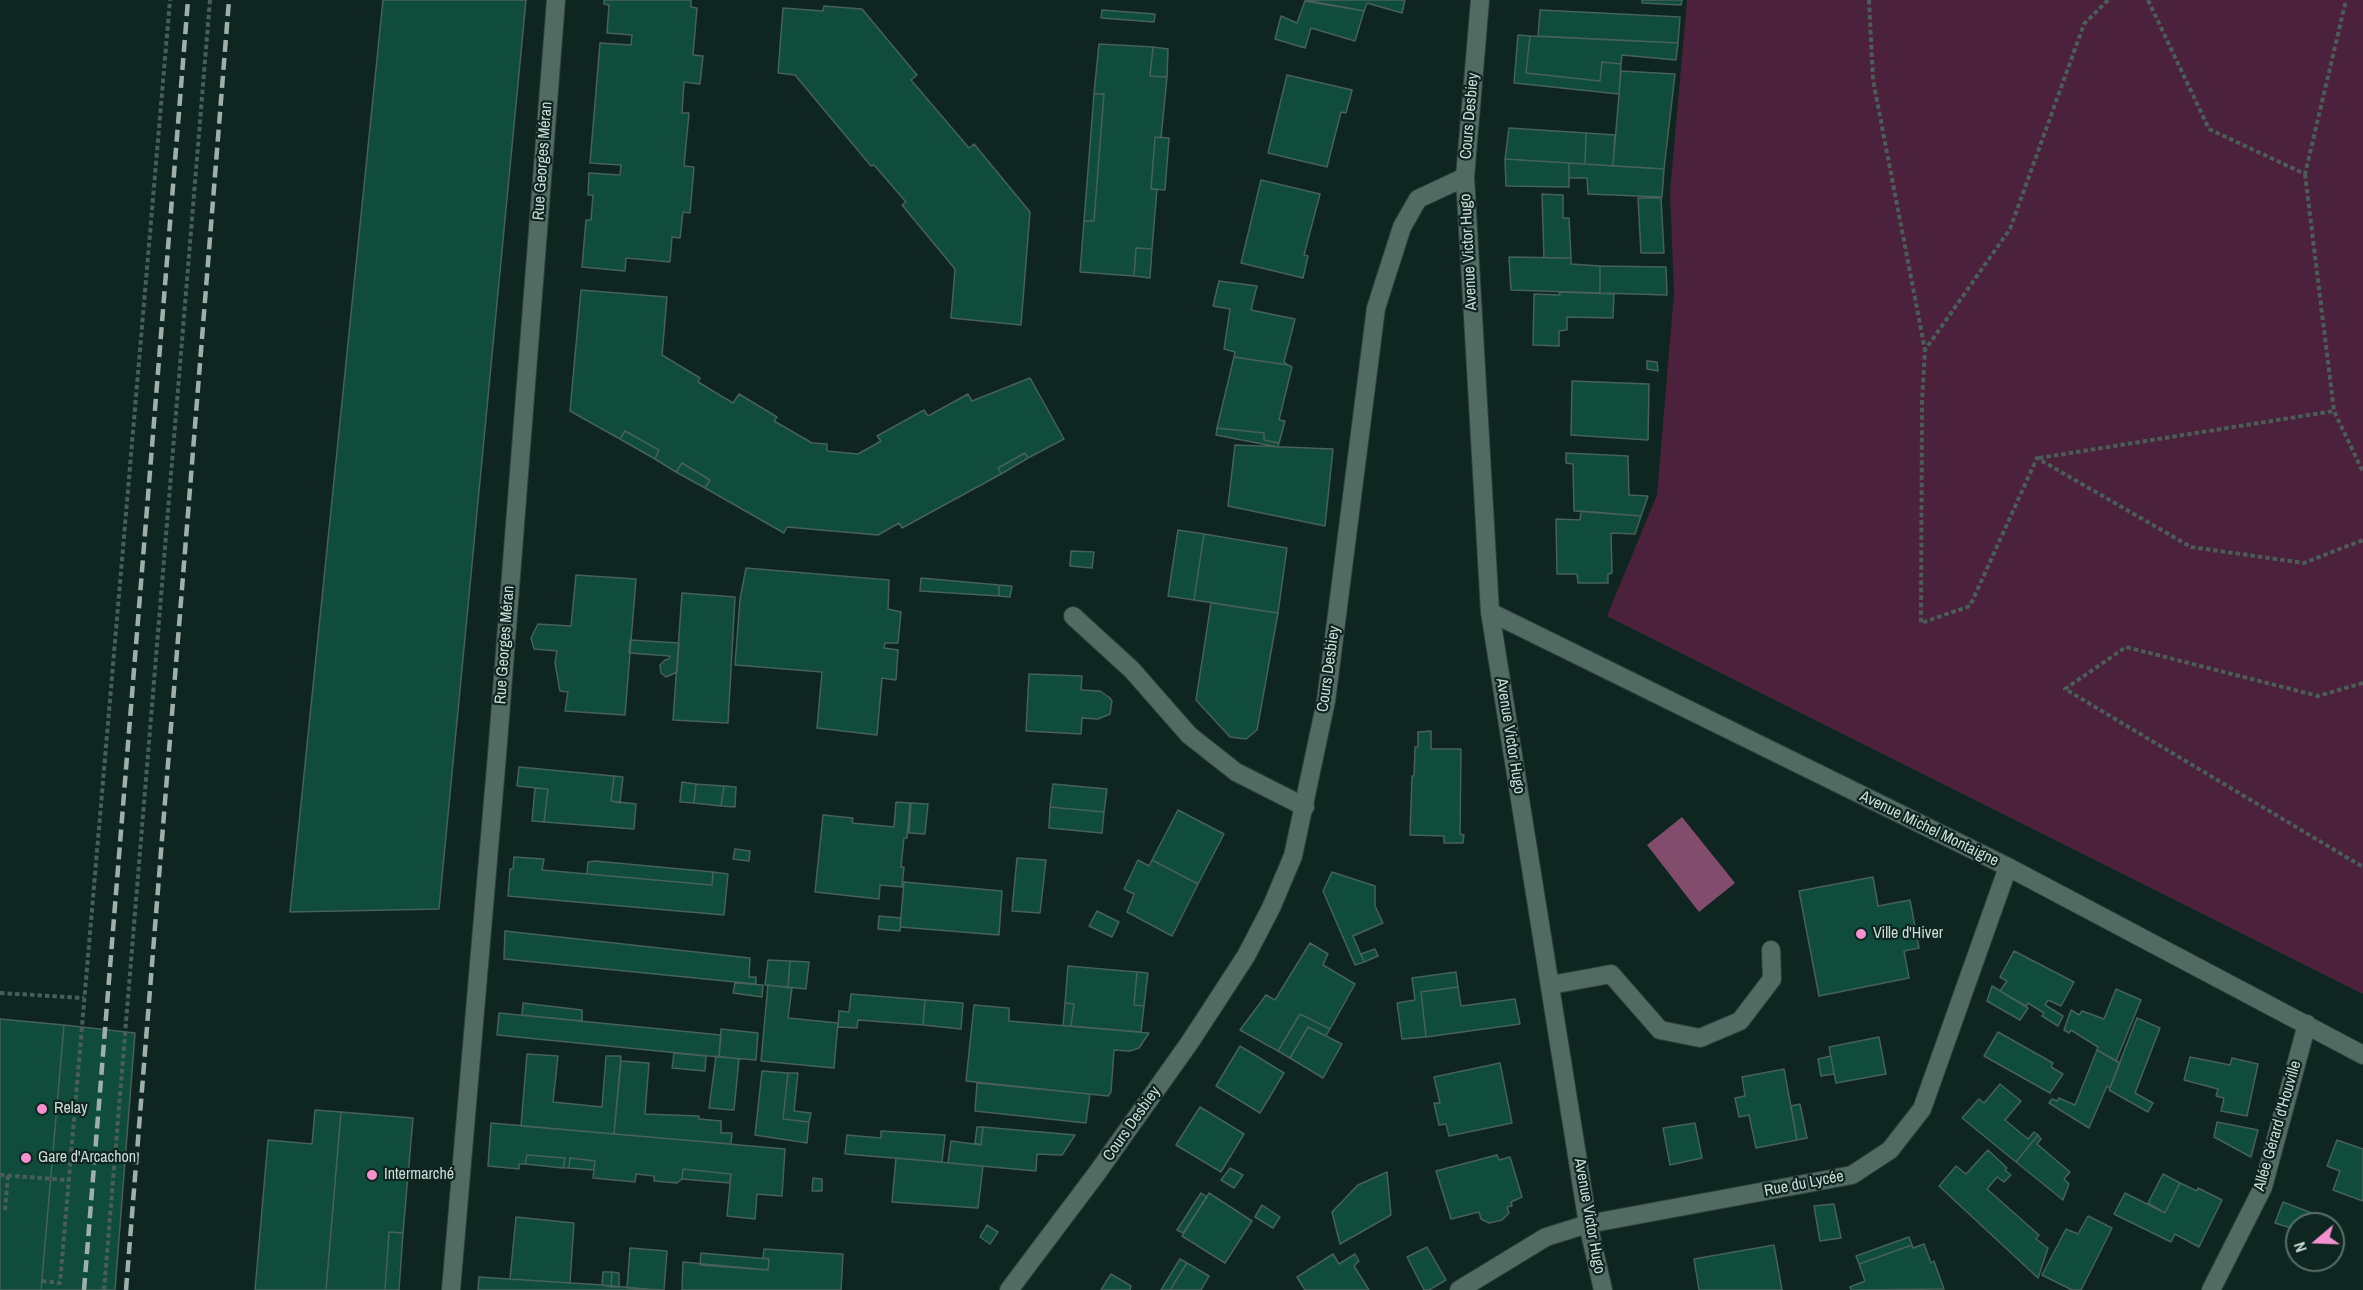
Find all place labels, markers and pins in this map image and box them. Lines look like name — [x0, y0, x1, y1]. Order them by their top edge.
place label: Ville d'Hiver — [1873, 924, 1943, 944]
marker: Ville d'Hiver — [1854, 927, 1868, 941]
place label: Relay — [54, 1099, 88, 1119]
marker: Relay — [35, 1102, 49, 1116]
place label: Gare d'Arcachon — [38, 1148, 136, 1168]
marker: Gare d'Arcachon — [19, 1151, 33, 1165]
place label: Intermarché — [384, 1165, 454, 1185]
marker: Intermarché — [365, 1168, 379, 1182]

